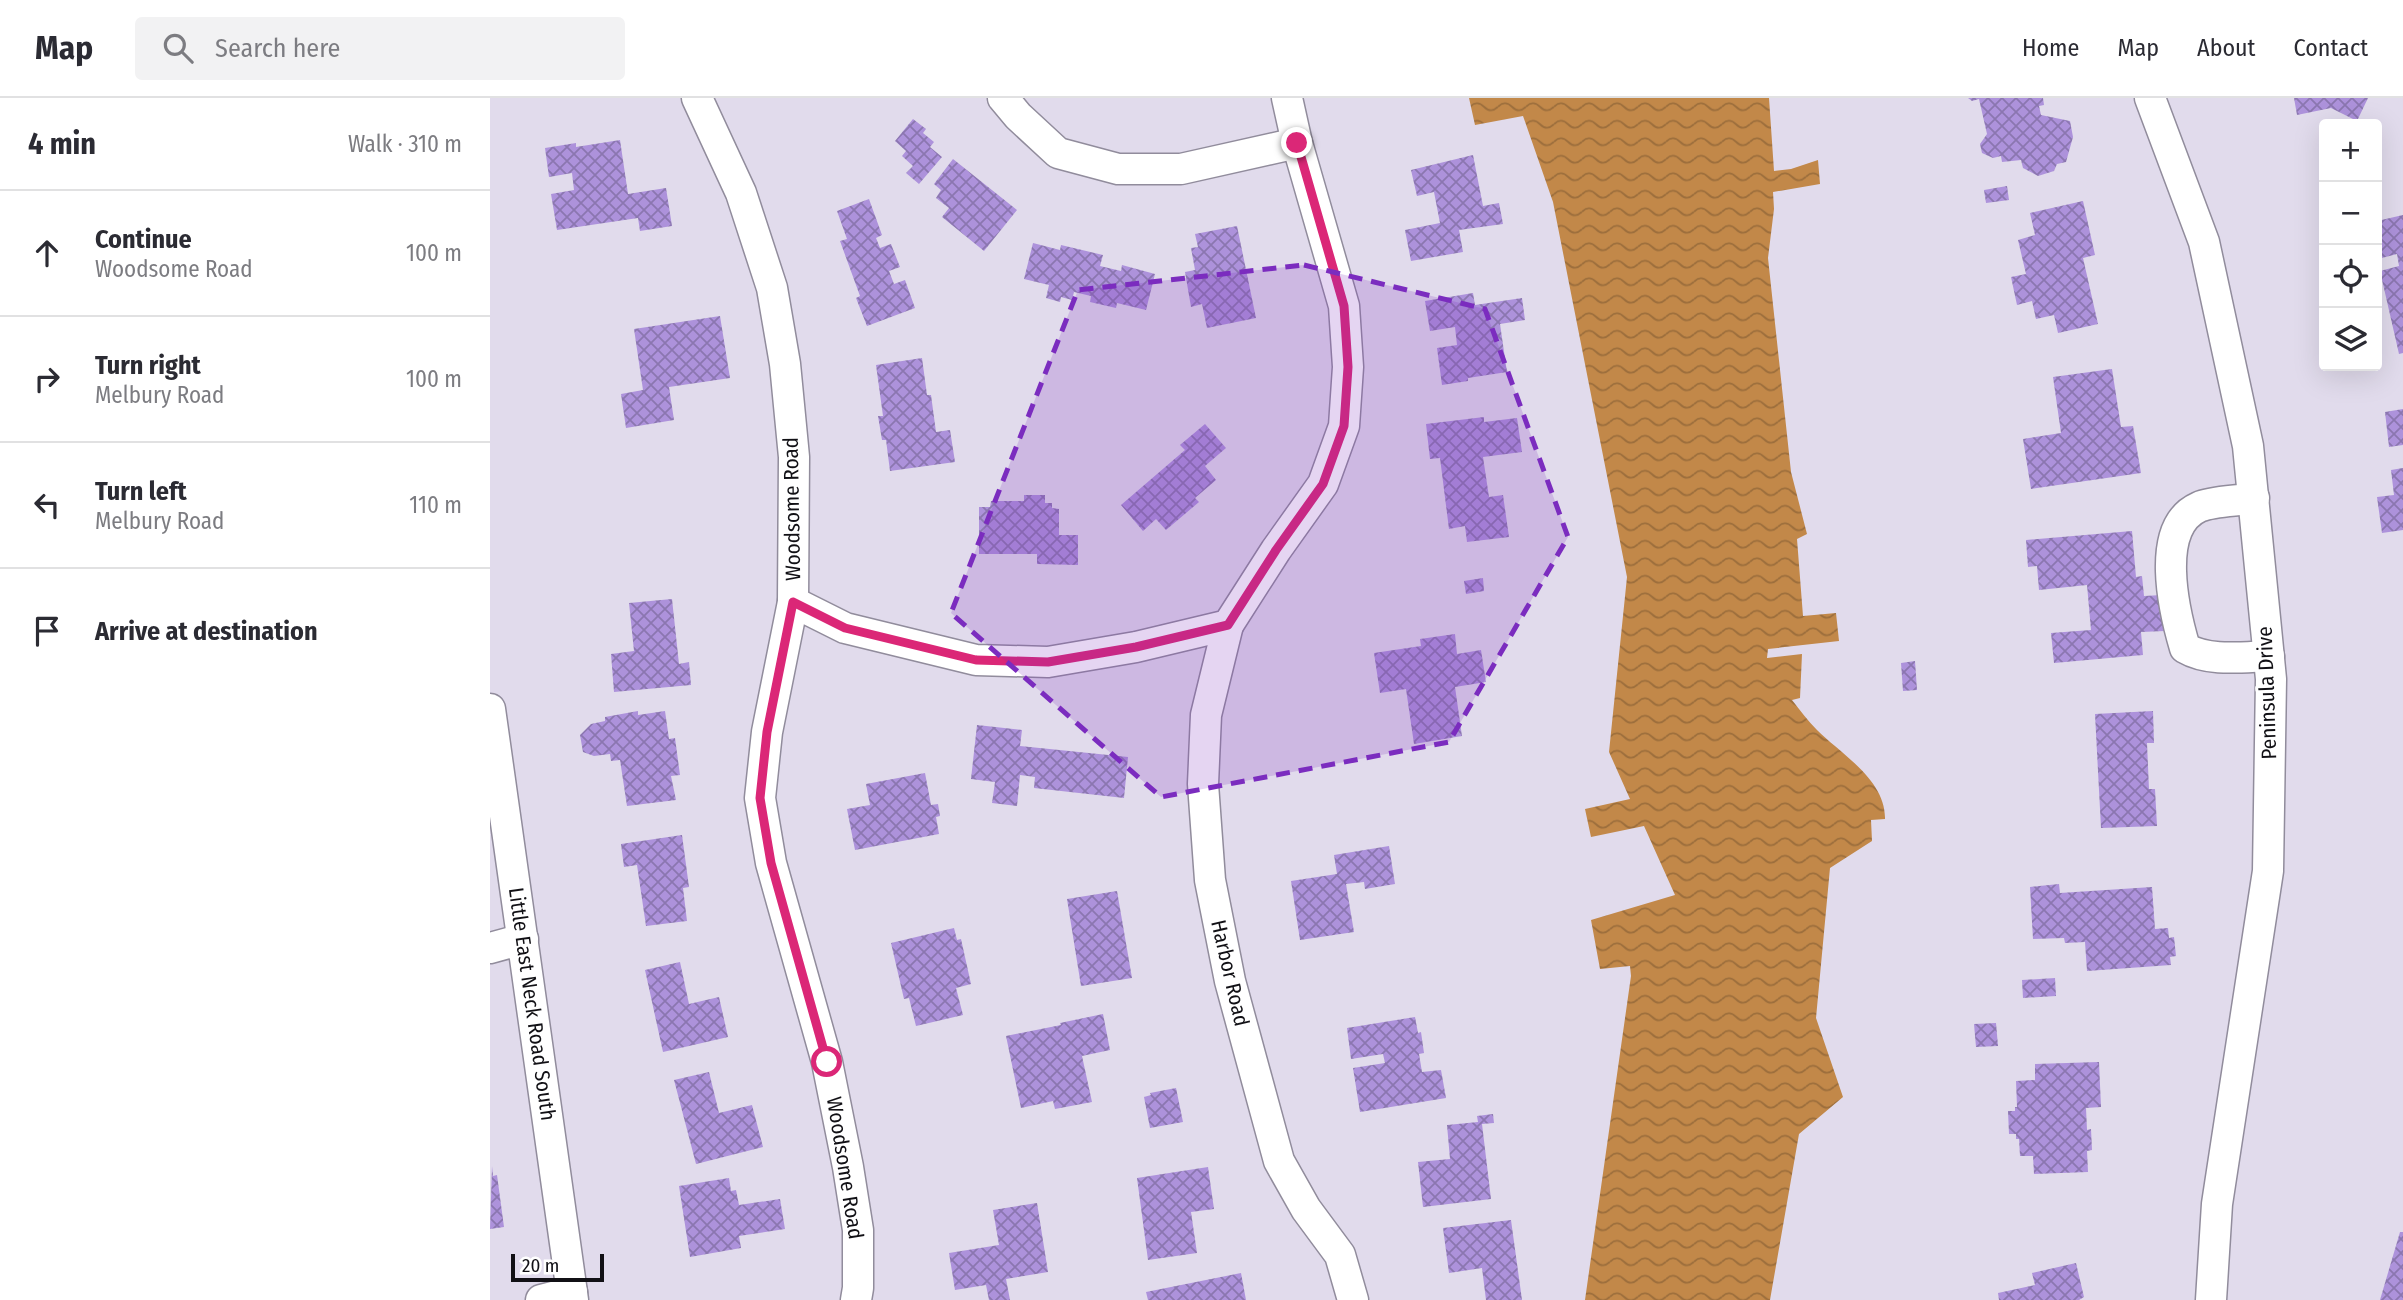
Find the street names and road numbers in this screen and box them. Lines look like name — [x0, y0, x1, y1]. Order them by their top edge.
street label: Woodsome Road — [778, 437, 806, 581]
street label: Peninsula Drive — [2252, 626, 2282, 760]
street label: Little East Neck Road South — [503, 886, 561, 1122]
street label: Harbor Road — [1205, 917, 1255, 1029]
street label: Woodsome Road — [821, 1095, 869, 1241]

